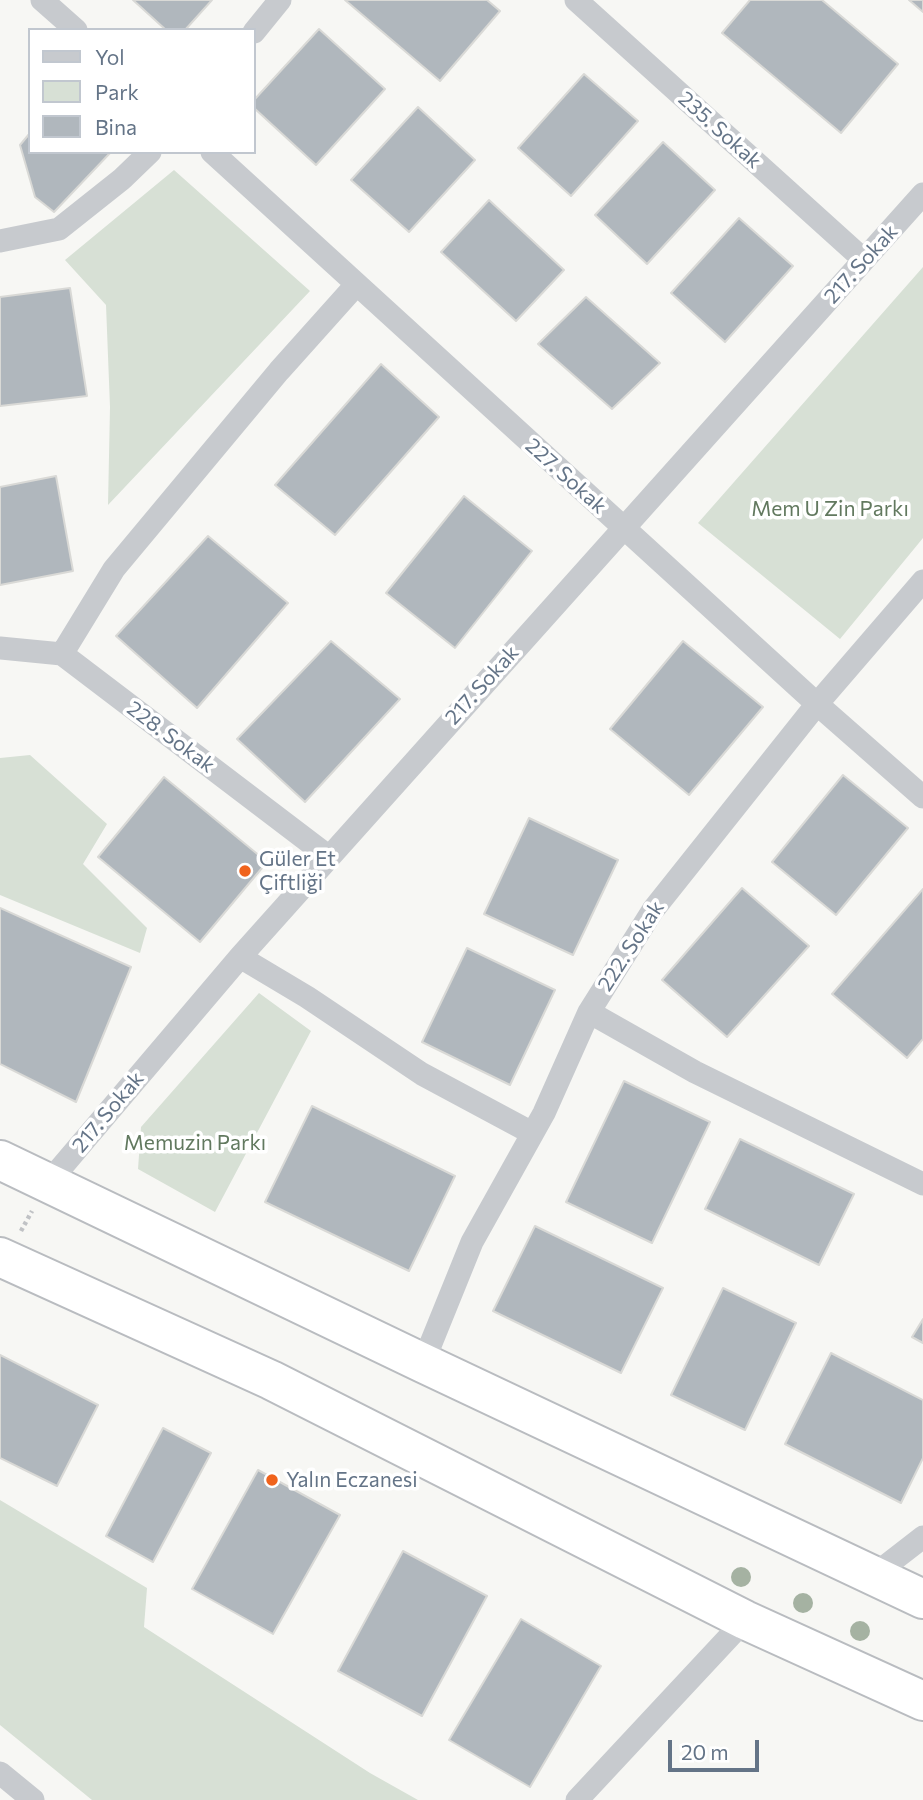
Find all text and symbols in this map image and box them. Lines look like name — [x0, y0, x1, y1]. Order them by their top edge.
legend — [28, 28, 256, 154]
text: Yol — [95, 44, 125, 69]
text: Park — [95, 79, 139, 104]
street label: 235. Sokak — [673, 86, 767, 174]
text: Bina — [95, 114, 137, 139]
street label: 217. Sokak — [819, 219, 903, 309]
street label: 227. Sokak — [520, 433, 612, 519]
park label: Mem U Zin Parkı — [751, 496, 909, 522]
street label: 217. Sokak — [440, 640, 524, 730]
street label: 228. Sokak — [122, 696, 220, 778]
place label: Güler Et Çiftliği — [259, 846, 336, 896]
marker: Güler Et Çiftliği — [237, 863, 253, 879]
street label: 222. Sokak — [593, 896, 669, 996]
street label: 217. Sokak — [67, 1066, 149, 1158]
park label: Memuzin Parkı — [124, 1130, 266, 1156]
place label: Yalın Eczanesi — [286, 1467, 418, 1493]
marker: Yalın Eczanesi — [264, 1472, 280, 1488]
scale bar — [671, 1727, 762, 1771]
text: 20 m — [681, 1739, 729, 1764]

